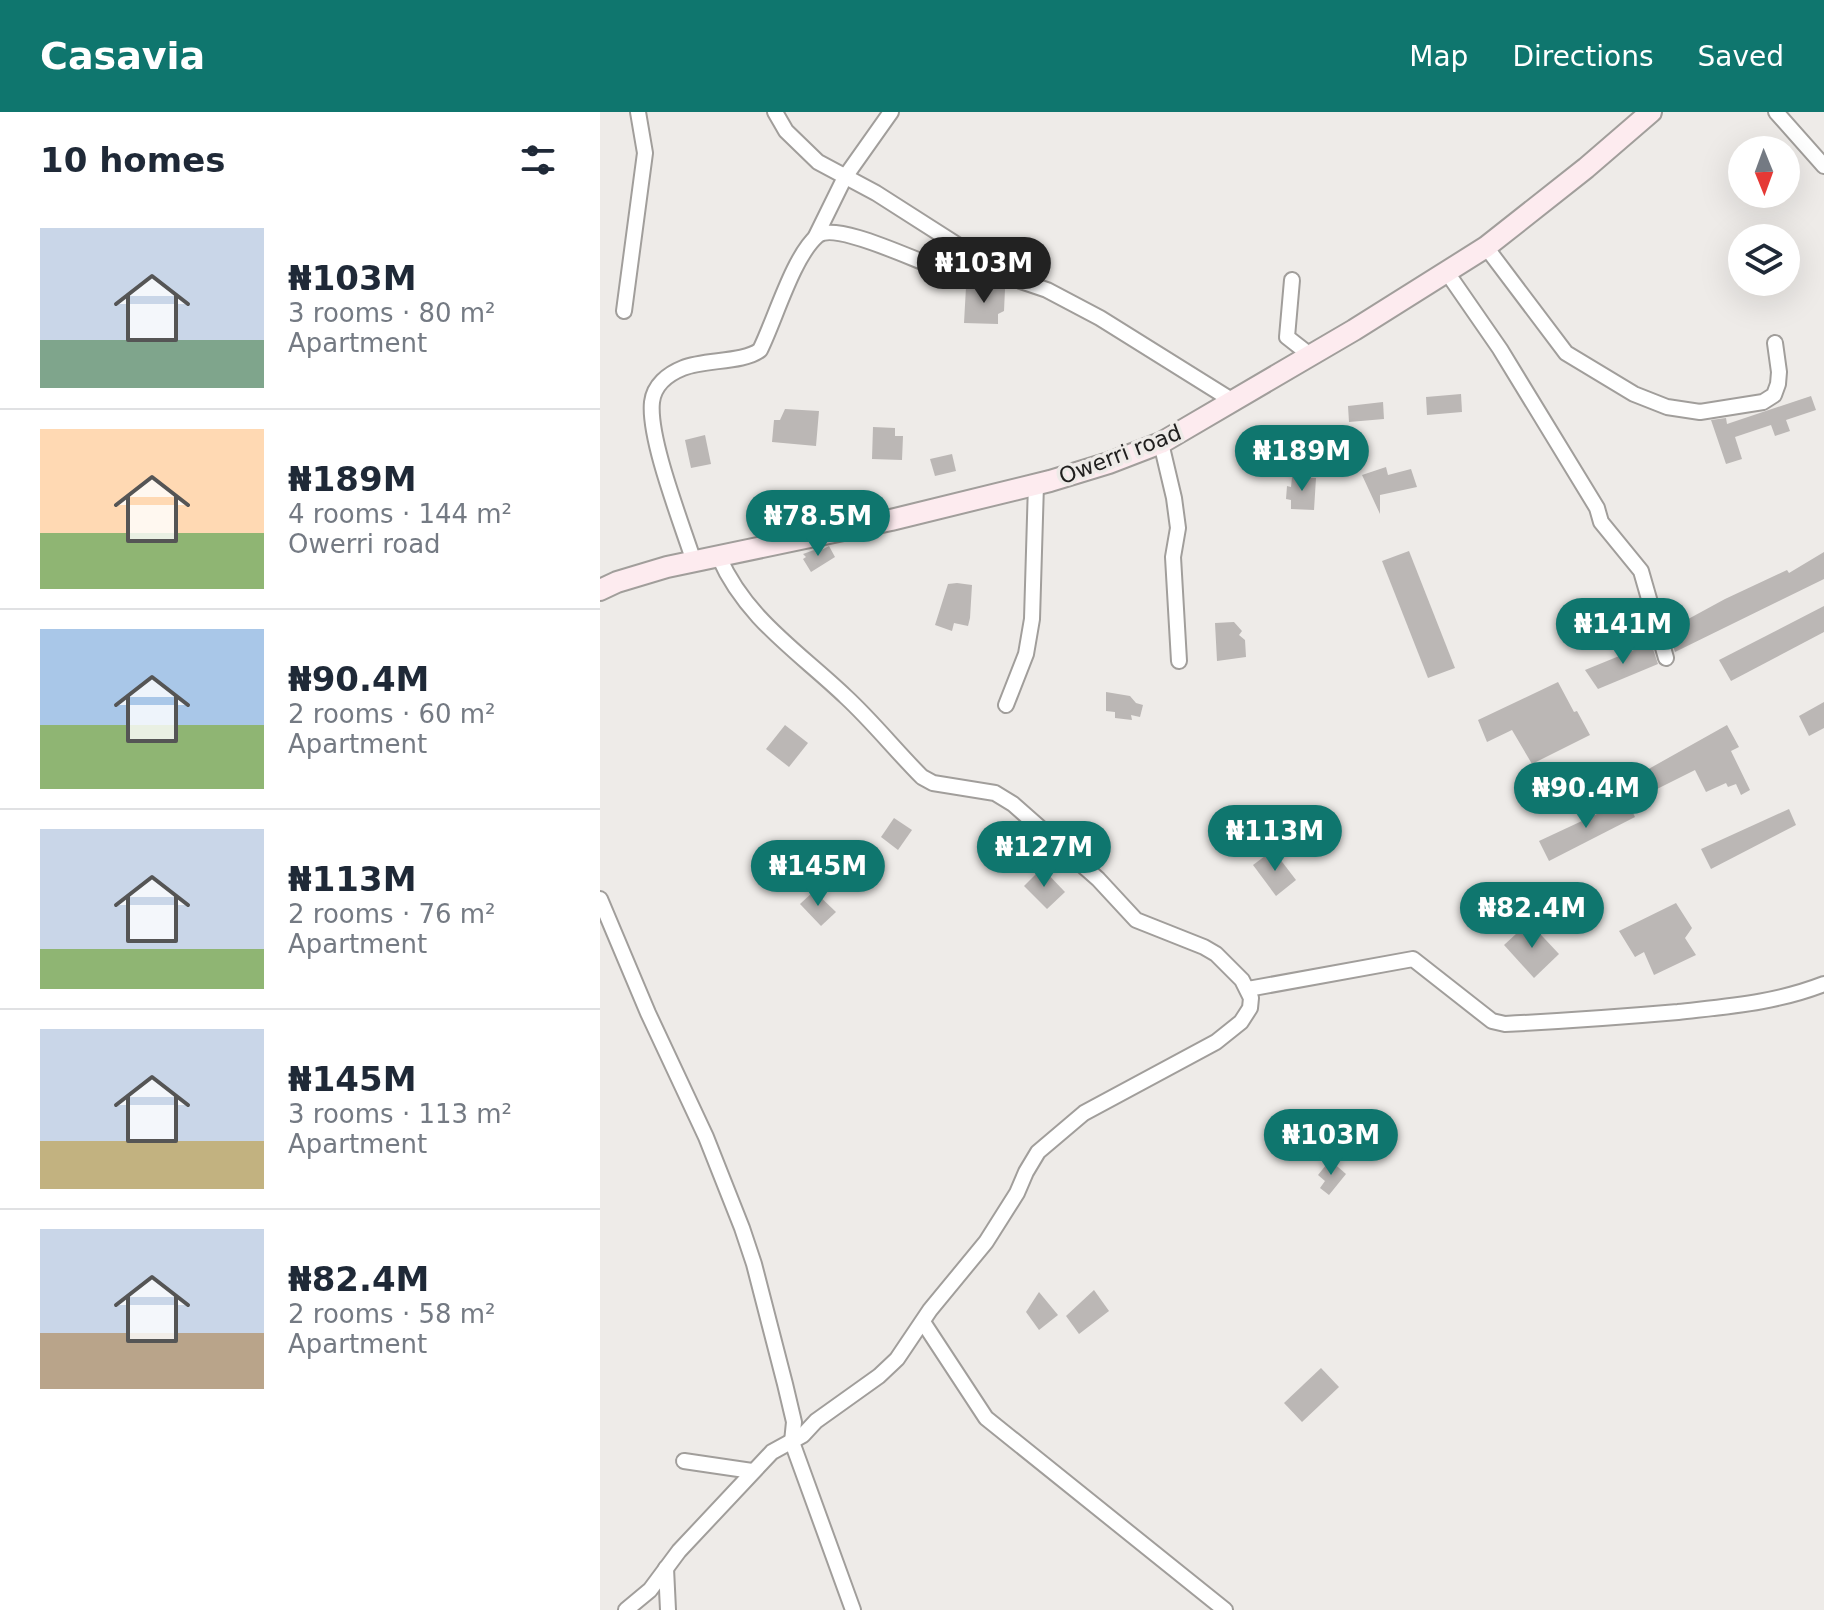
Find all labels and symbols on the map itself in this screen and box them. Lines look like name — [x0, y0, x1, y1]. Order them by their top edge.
north arrow — [1728, 136, 1800, 208]
pin: ₦103M — [928, 237, 1040, 305]
street label: Owerri road — [1055, 420, 1185, 489]
pin: ₦189M — [1246, 425, 1358, 493]
pin: ₦78.5M — [753, 490, 883, 558]
pin: ₦141M — [1567, 598, 1679, 666]
pin: ₦90.4M — [1521, 762, 1651, 830]
pin: ₦113M — [1219, 805, 1331, 873]
pin: ₦127M — [988, 821, 1100, 889]
pin: ₦145M — [762, 840, 874, 908]
pin: ₦82.4M — [1467, 882, 1597, 950]
pin: ₦103M — [1275, 1109, 1387, 1177]

